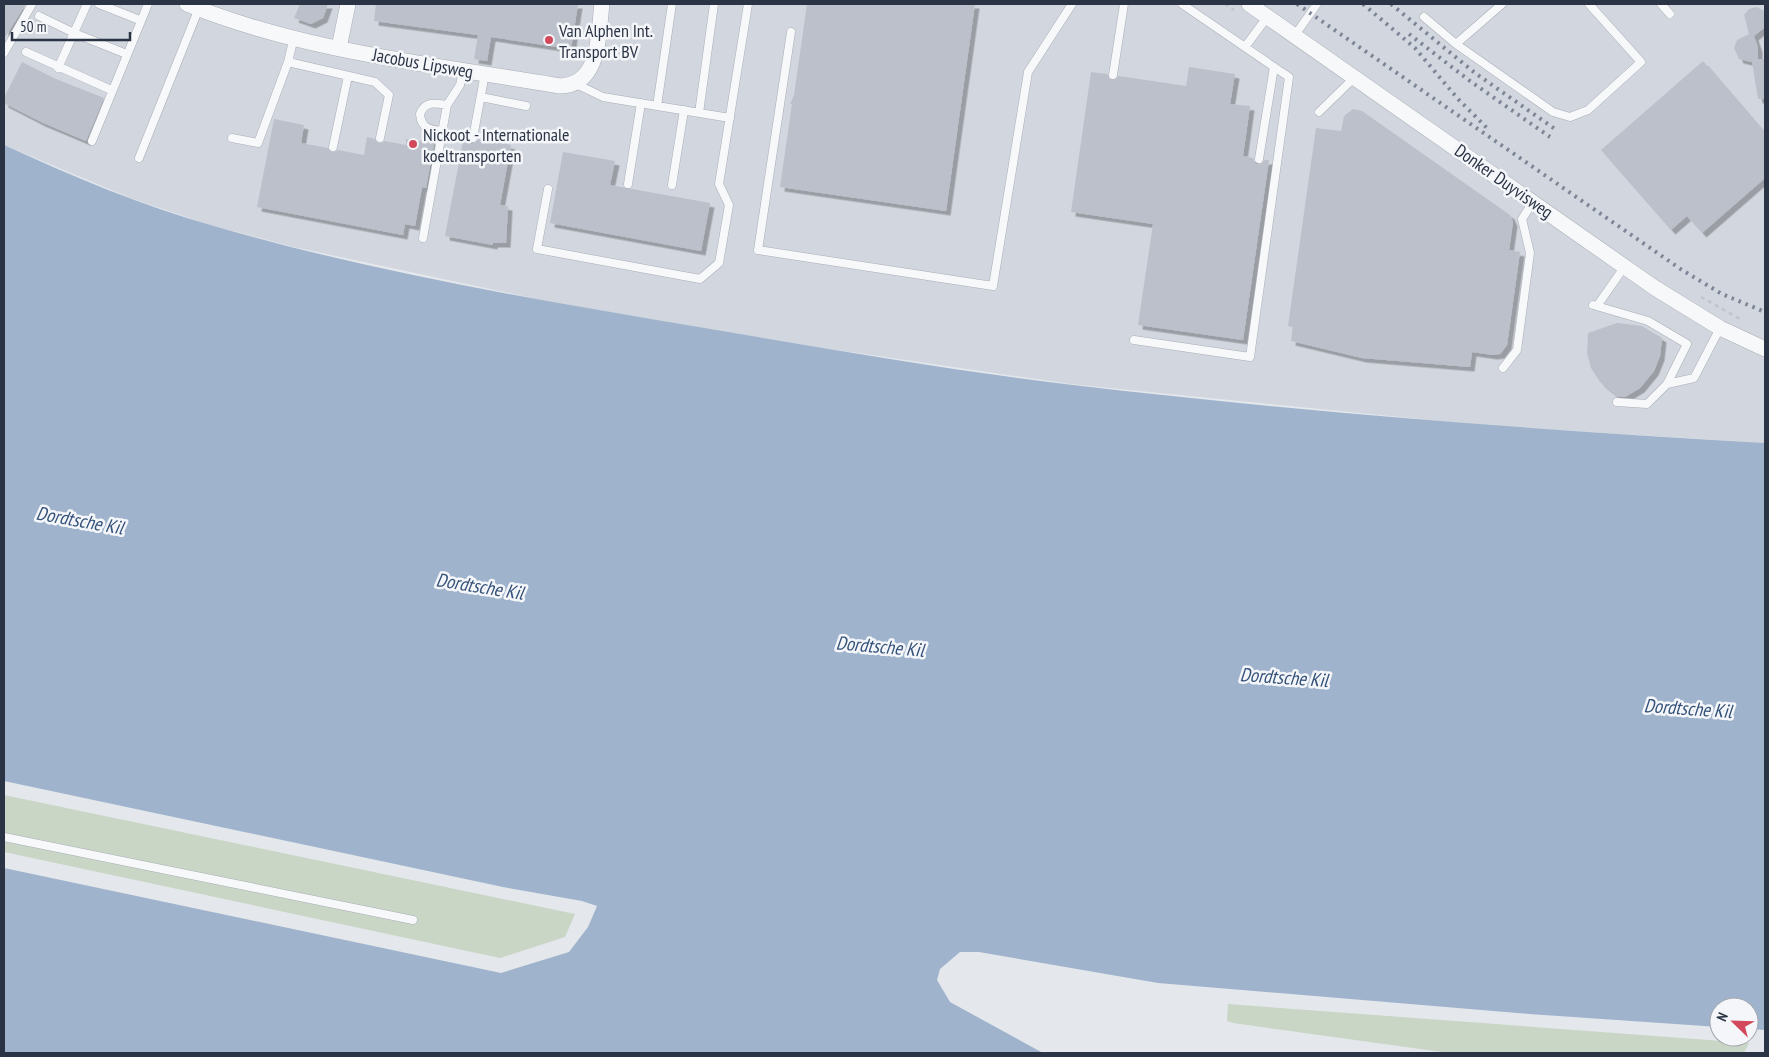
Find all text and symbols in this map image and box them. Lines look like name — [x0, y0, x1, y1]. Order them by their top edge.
scale bar — [12, 10, 130, 42]
text: 50 m — [20, 17, 46, 36]
place label: Van Alphen Int. Transport BV — [558, 19, 653, 63]
marker: Van Alphen Int. Transport BV — [543, 34, 555, 46]
street label: Jacobus Lipsweg — [370, 43, 475, 83]
place label: Nickoot - Internationale koeltransporten — [423, 123, 570, 167]
marker: Nickoot - Internationale koeltransporten — [407, 138, 419, 150]
street label: Donker Duyvisweg — [1450, 139, 1558, 223]
water label: Dordtsche Kil — [34, 501, 127, 540]
water label: Dordtsche Kil — [435, 567, 527, 605]
water label: Dordtsche Kil — [835, 630, 927, 662]
water label: Dordtsche Kil — [1239, 662, 1330, 692]
water label: Dordtsche Kil — [1643, 693, 1734, 723]
north arrow — [1709, 997, 1759, 1047]
text: N — [1712, 1010, 1732, 1024]

